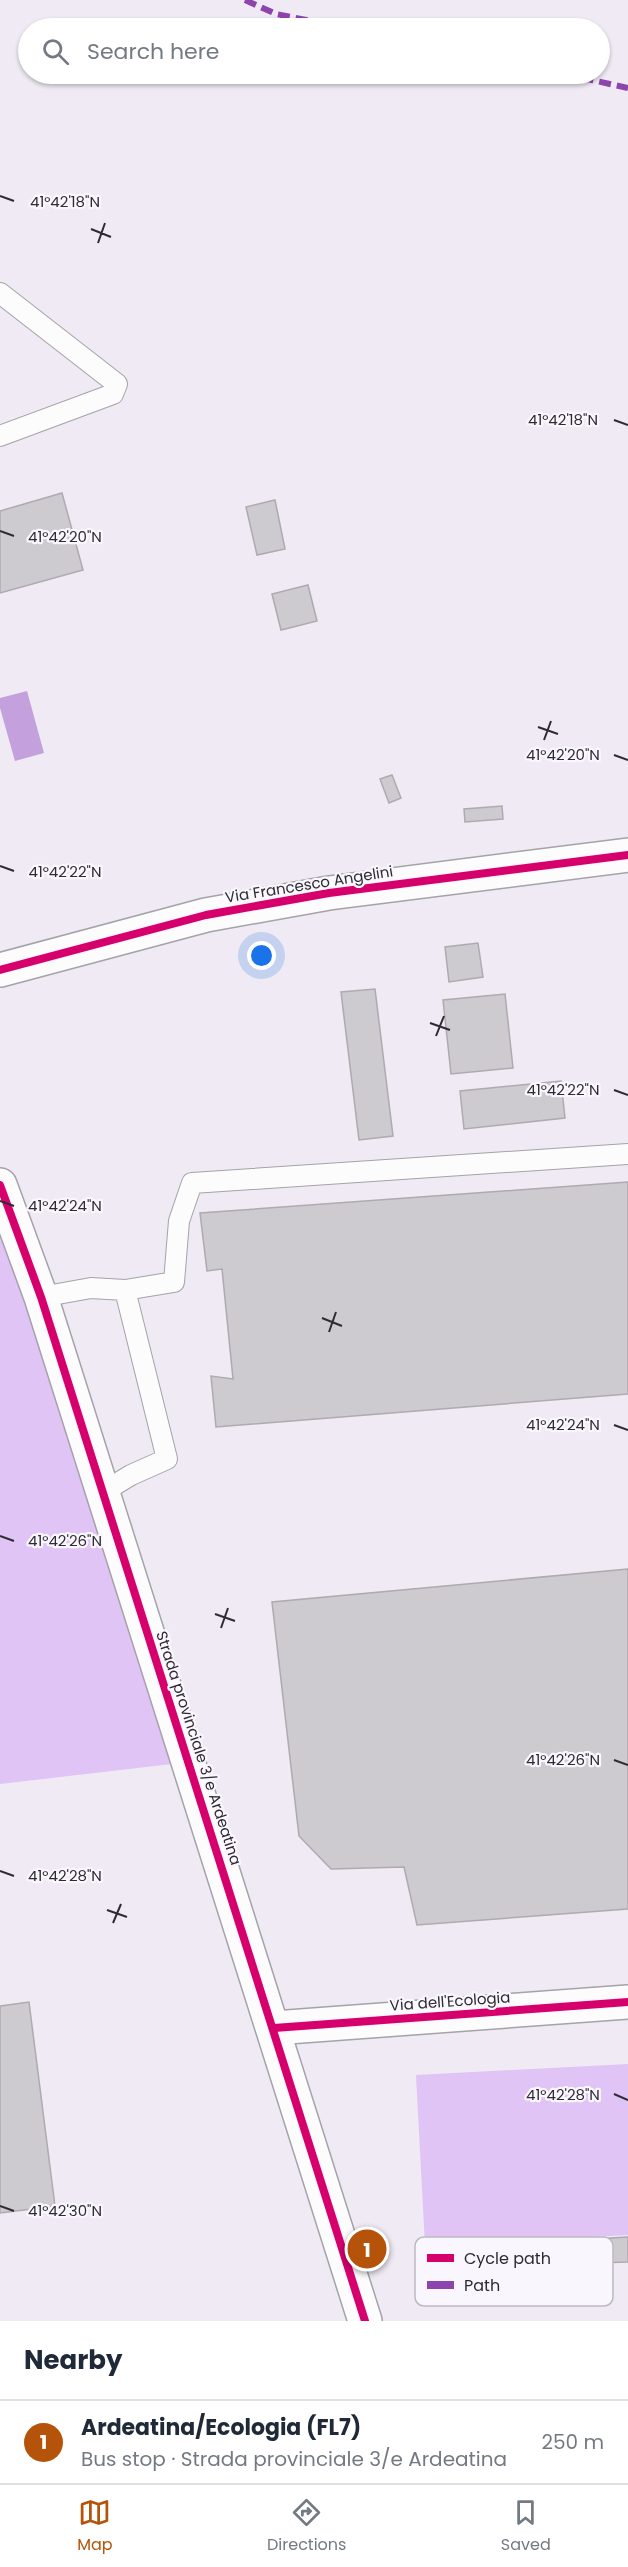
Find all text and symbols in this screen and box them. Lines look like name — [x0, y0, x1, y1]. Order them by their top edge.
search box — [18, 18, 610, 84]
icon: search — [39, 35, 72, 68]
text: Search here — [87, 36, 220, 67]
text: 41°42'18"N — [30, 191, 100, 212]
text: 41°42'18"N — [528, 409, 598, 430]
text: 41°42'20"N — [28, 526, 102, 547]
text: 41°42'20"N — [526, 744, 600, 765]
street label: Via Francesco Angelini — [224, 860, 394, 908]
text: 41°42'22"N — [28, 861, 102, 882]
your location — [247, 941, 276, 970]
text: 41°42'22"N — [526, 1079, 600, 1100]
text: 41°42'24"N — [28, 1195, 102, 1216]
text: 41°42'24"N — [526, 1414, 600, 1435]
text: 41°42'26"N — [28, 1530, 102, 1551]
street label: Strada provinciale 3/e Ardeatina — [151, 1628, 247, 1868]
text: 41°42'26"N — [526, 1749, 600, 1770]
text: 41°42'28"N — [28, 1865, 102, 1886]
street label: Via dell'Ecologia — [389, 1986, 511, 2016]
text: 41°42'28"N — [526, 2084, 600, 2105]
text: 41°42'30"N — [28, 2200, 102, 2221]
pin: 1 — [348, 2226, 386, 2272]
legend — [415, 2237, 613, 2306]
text: Cycle path — [464, 2247, 551, 2270]
text: Path — [464, 2274, 500, 2297]
text: Nearby — [24, 2342, 122, 2378]
text: Ardeatina/Ecologia (FL7) — [81, 2412, 361, 2443]
text: 1 — [40, 2428, 47, 2456]
text: 250 m — [541, 2428, 604, 2456]
text: Bus stop · Strada provinciale 3/e Ardeatina — [81, 2445, 507, 2473]
tab: Map — [77, 2496, 113, 2557]
tab: Directions — [267, 2496, 346, 2557]
tab: Saved — [501, 2496, 551, 2557]

